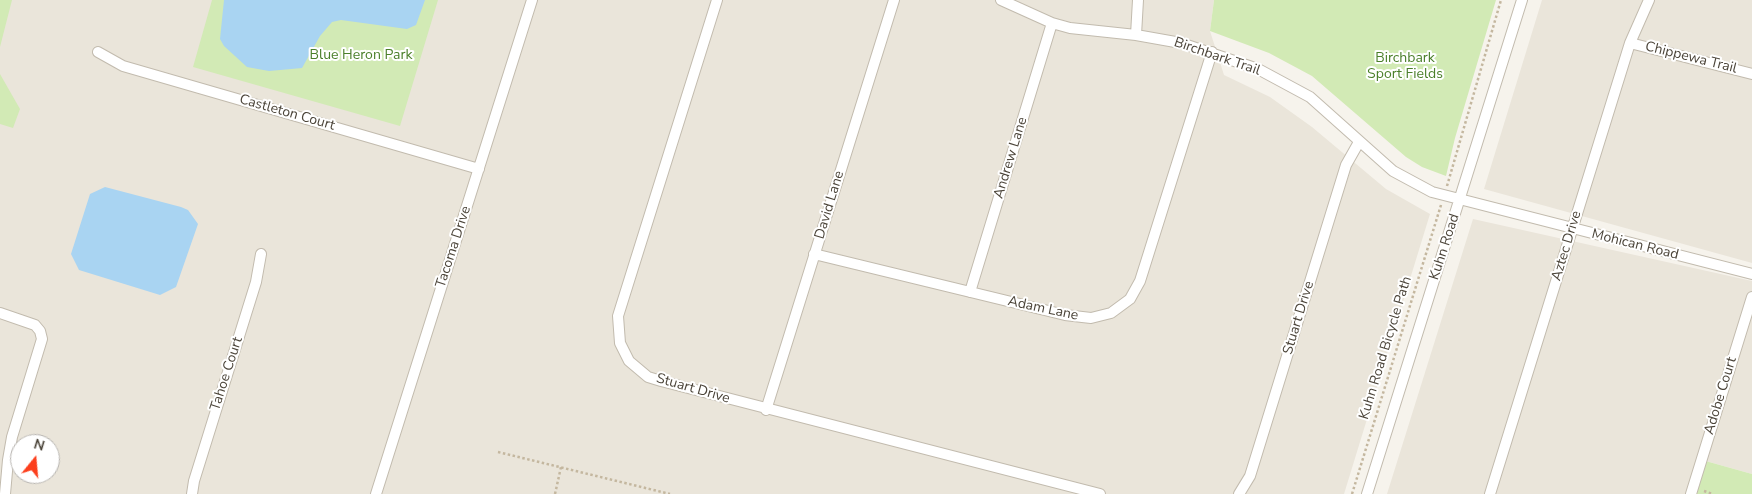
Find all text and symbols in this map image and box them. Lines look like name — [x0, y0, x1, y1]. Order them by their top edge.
street label: Birchbark Trail — [1172, 34, 1262, 80]
street label: Chippewa Trail — [1643, 38, 1739, 78]
park label: Blue Heron Park — [310, 48, 412, 64]
park label: Birchbark Sport Fields — [1367, 51, 1443, 84]
street label: Castleton Court — [237, 91, 337, 135]
street label: Andrew Lane — [991, 115, 1031, 201]
street label: David Lane — [812, 169, 848, 241]
street label: Tacoma Drive — [433, 204, 475, 290]
street label: Aztec Drive — [1548, 209, 1586, 283]
street label: Kuhn Road — [1426, 212, 1464, 282]
street label: Mohican Road — [1590, 226, 1680, 264]
street label: Kuhn Road Bicycle Path — [1356, 274, 1416, 422]
street label: Stuart Drive — [1280, 279, 1318, 357]
street label: Adam Lane — [1006, 293, 1080, 325]
street label: Tahoe Court — [207, 335, 247, 413]
street label: Adobe Court — [1701, 355, 1741, 437]
street label: Stuart Drive — [654, 370, 732, 408]
north arrow — [10, 434, 60, 484]
text: N — [31, 435, 47, 456]

